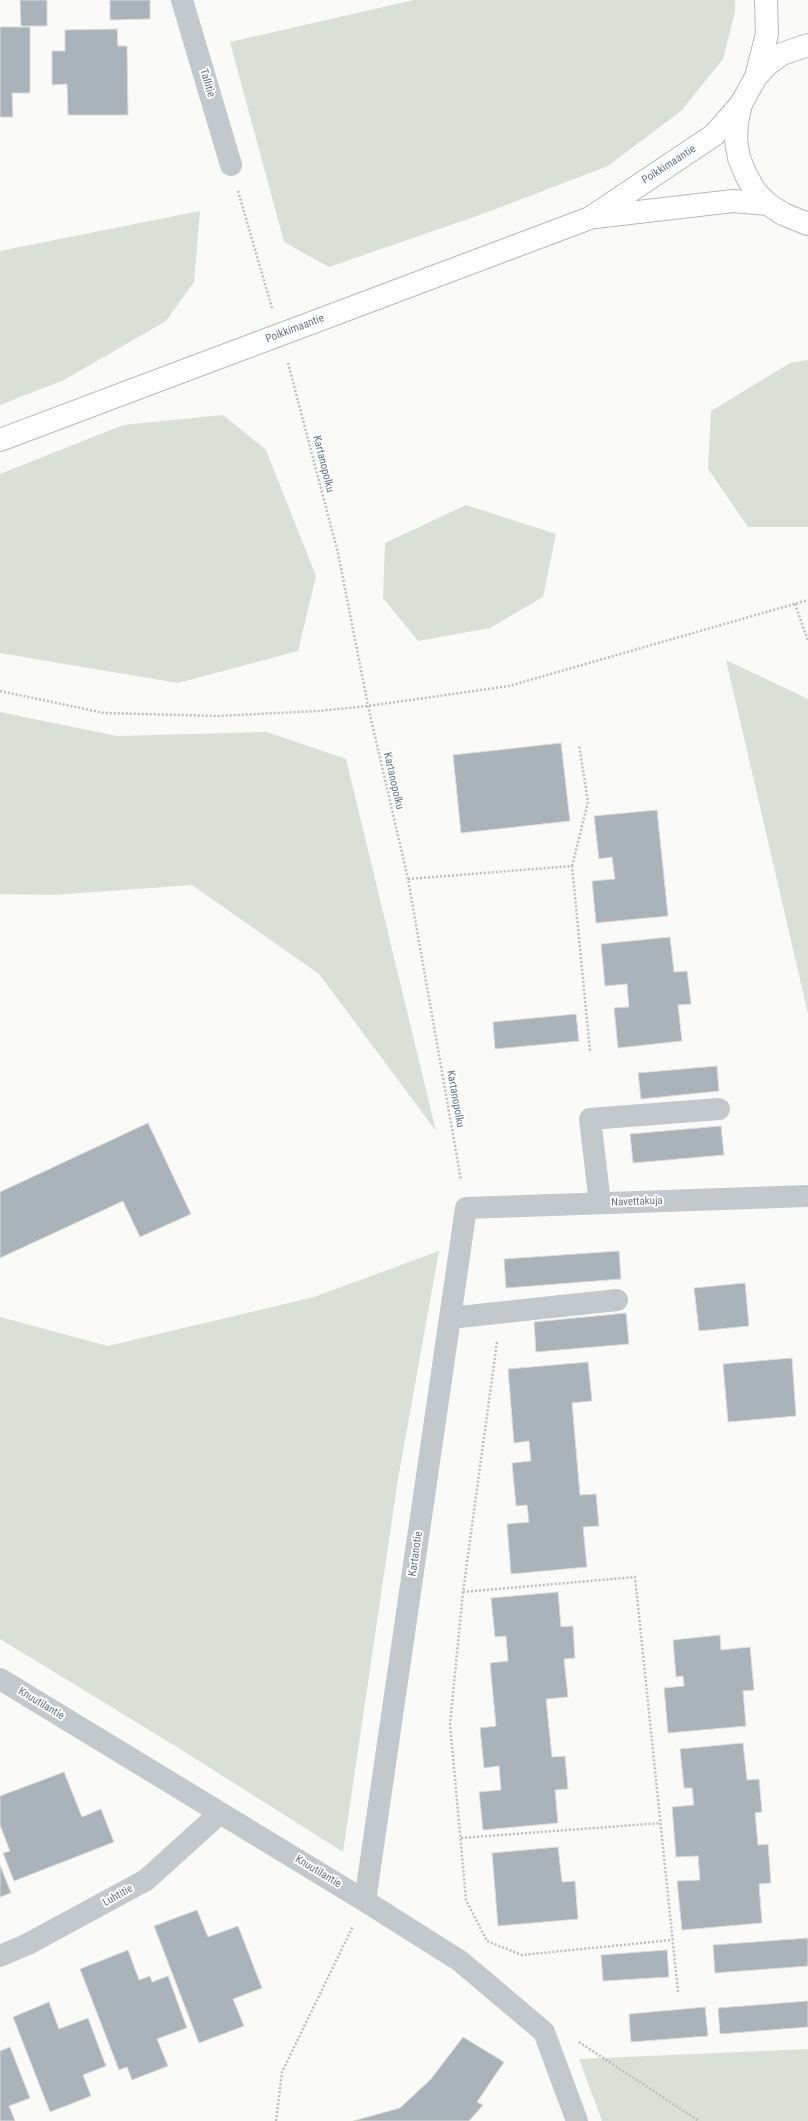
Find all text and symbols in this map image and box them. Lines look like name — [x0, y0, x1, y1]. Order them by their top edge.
street label: Tallitie — [197, 67, 217, 99]
street label: Poikkimaantie — [640, 143, 698, 187]
street label: Poikkimaantie — [264, 312, 326, 346]
street label: Kartanopolku — [310, 434, 336, 494]
street label: Kartanopolku — [380, 751, 406, 811]
street label: Kartanopolku — [443, 1069, 467, 1129]
street label: Navettakuja — [611, 1195, 663, 1209]
street label: Kartanotie — [406, 1531, 426, 1577]
street label: Knuutilantie — [15, 1685, 67, 1723]
street label: Knuutilantie — [292, 1853, 344, 1891]
street label: Luhtitie — [101, 1882, 135, 1910]

